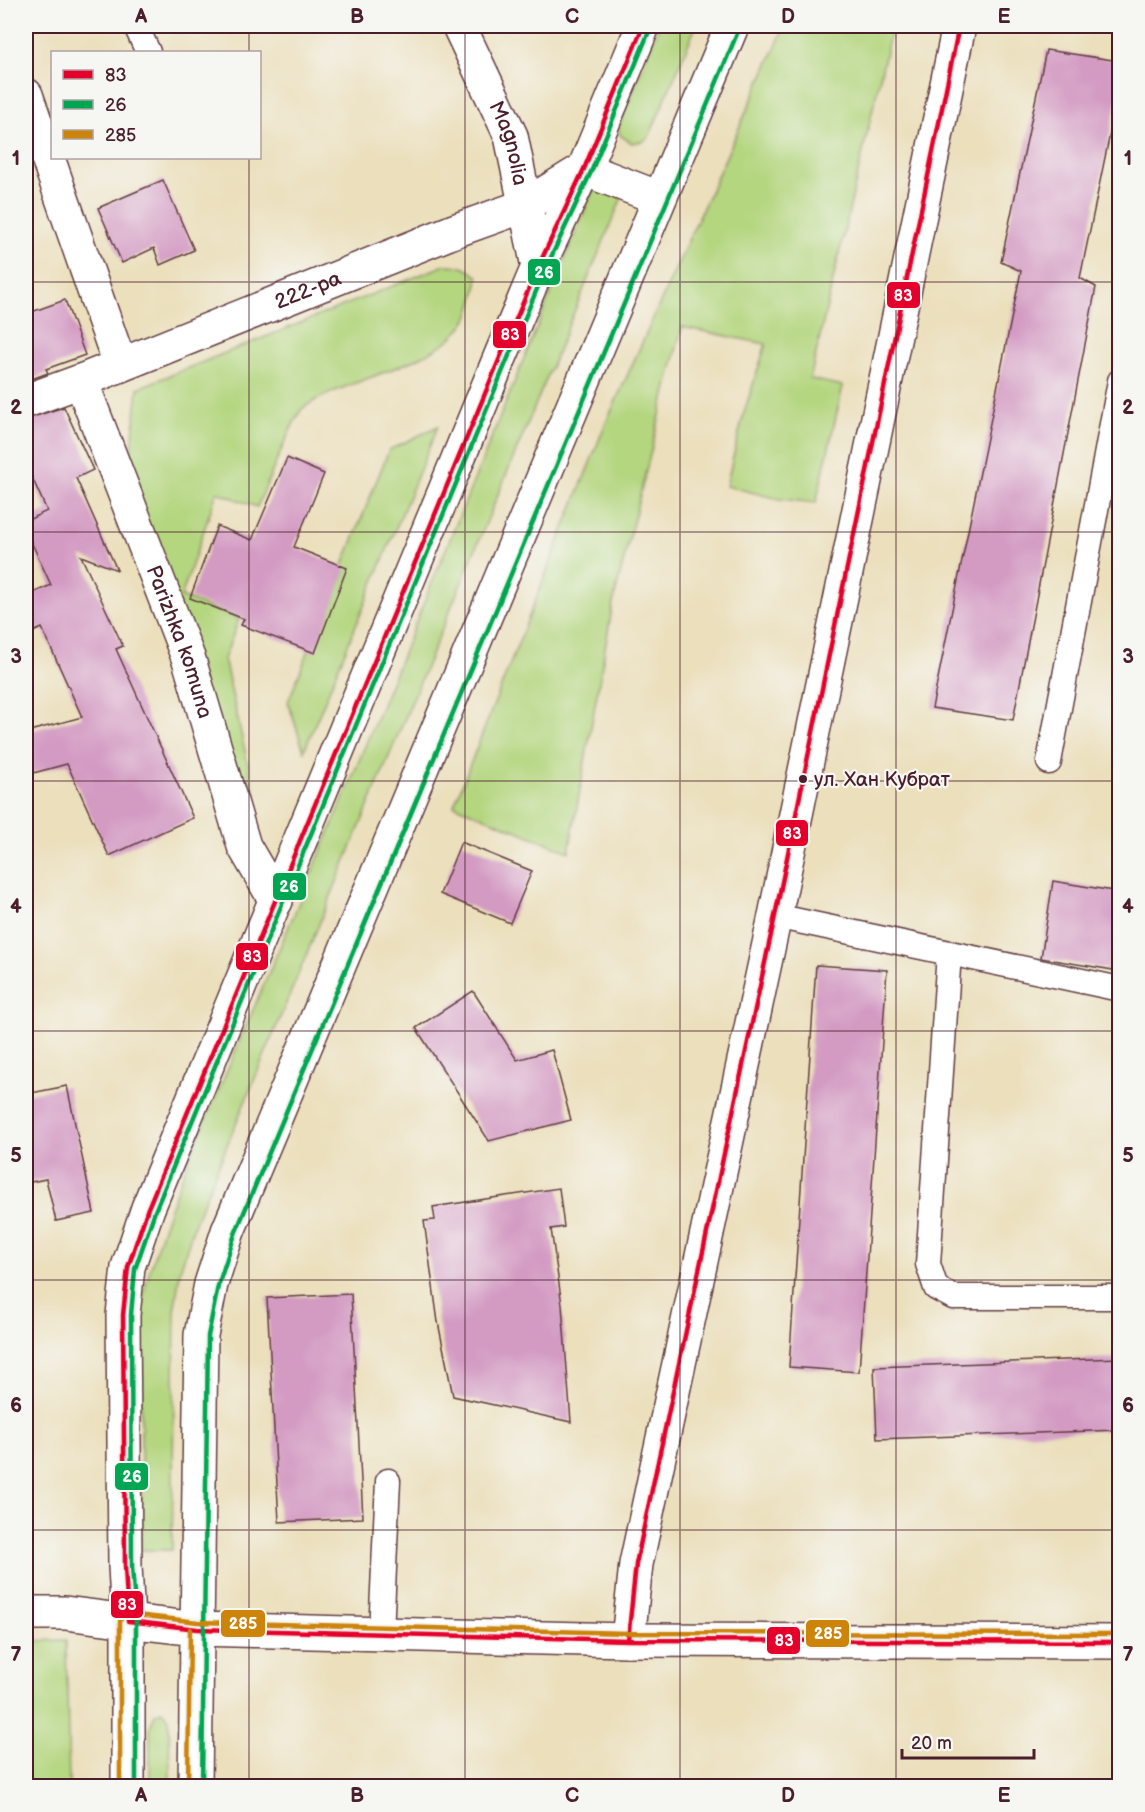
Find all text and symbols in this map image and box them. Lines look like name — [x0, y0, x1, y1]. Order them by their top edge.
text: A — [134, 5, 148, 29]
text: B — [350, 5, 364, 29]
text: C — [565, 5, 579, 29]
text: D — [781, 5, 795, 29]
text: E — [998, 5, 1011, 29]
legend — [51, 51, 261, 159]
text: 83 — [105, 65, 127, 86]
text: 26 — [105, 95, 127, 116]
street label: Magnolia — [483, 97, 533, 188]
text: 285 — [105, 125, 136, 146]
text: 1 — [12, 147, 20, 171]
text: 1 — [1124, 147, 1132, 171]
line badge: 26 — [527, 258, 561, 286]
text: 26 — [534, 264, 554, 283]
street label: 222-ра — [271, 266, 345, 315]
line badge: 83 — [886, 281, 921, 309]
text: 83 — [894, 287, 912, 306]
line badge: 83 — [492, 320, 527, 349]
text: 83 — [501, 326, 519, 345]
text: 2 — [10, 396, 22, 420]
text: 2 — [1122, 396, 1134, 420]
street label: Parizhka komuna — [141, 562, 218, 721]
text: 3 — [10, 645, 22, 669]
text: 3 — [1122, 645, 1134, 669]
place label: ул. Хан Кубрат — [814, 768, 951, 792]
marker: ул. Хан Кубрат — [797, 773, 809, 785]
line badge: 83 — [775, 819, 809, 847]
text: 83 — [783, 825, 801, 844]
line badge: 26 — [272, 872, 307, 901]
text: 26 — [279, 878, 299, 897]
text: 4 — [10, 895, 22, 919]
text: 4 — [1122, 895, 1134, 919]
line badge: 83 — [235, 942, 269, 971]
text: 83 — [243, 948, 261, 967]
text: 5 — [10, 1144, 22, 1168]
text: 5 — [1122, 1144, 1134, 1168]
text: 6 — [10, 1394, 22, 1418]
text: 6 — [1122, 1394, 1134, 1418]
line badge: 26 — [114, 1462, 149, 1491]
text: 26 — [122, 1468, 142, 1487]
line badge: 83 — [110, 1590, 144, 1619]
text: 83 — [118, 1596, 136, 1615]
line badge: 285 — [220, 1609, 266, 1638]
text: 285 — [229, 1615, 257, 1634]
line badge: 285 — [805, 1619, 850, 1648]
text: 285 — [814, 1625, 842, 1644]
line badge: 83 — [766, 1626, 801, 1655]
text: 83 — [775, 1632, 793, 1651]
text: 7 — [10, 1643, 22, 1667]
text: 7 — [1122, 1643, 1134, 1667]
scale bar — [902, 1722, 1034, 1760]
text: 20 m — [911, 1733, 952, 1754]
text: A — [134, 1784, 148, 1808]
text: B — [350, 1784, 364, 1808]
text: C — [565, 1784, 579, 1808]
text: D — [781, 1784, 795, 1808]
text: E — [998, 1784, 1011, 1808]

